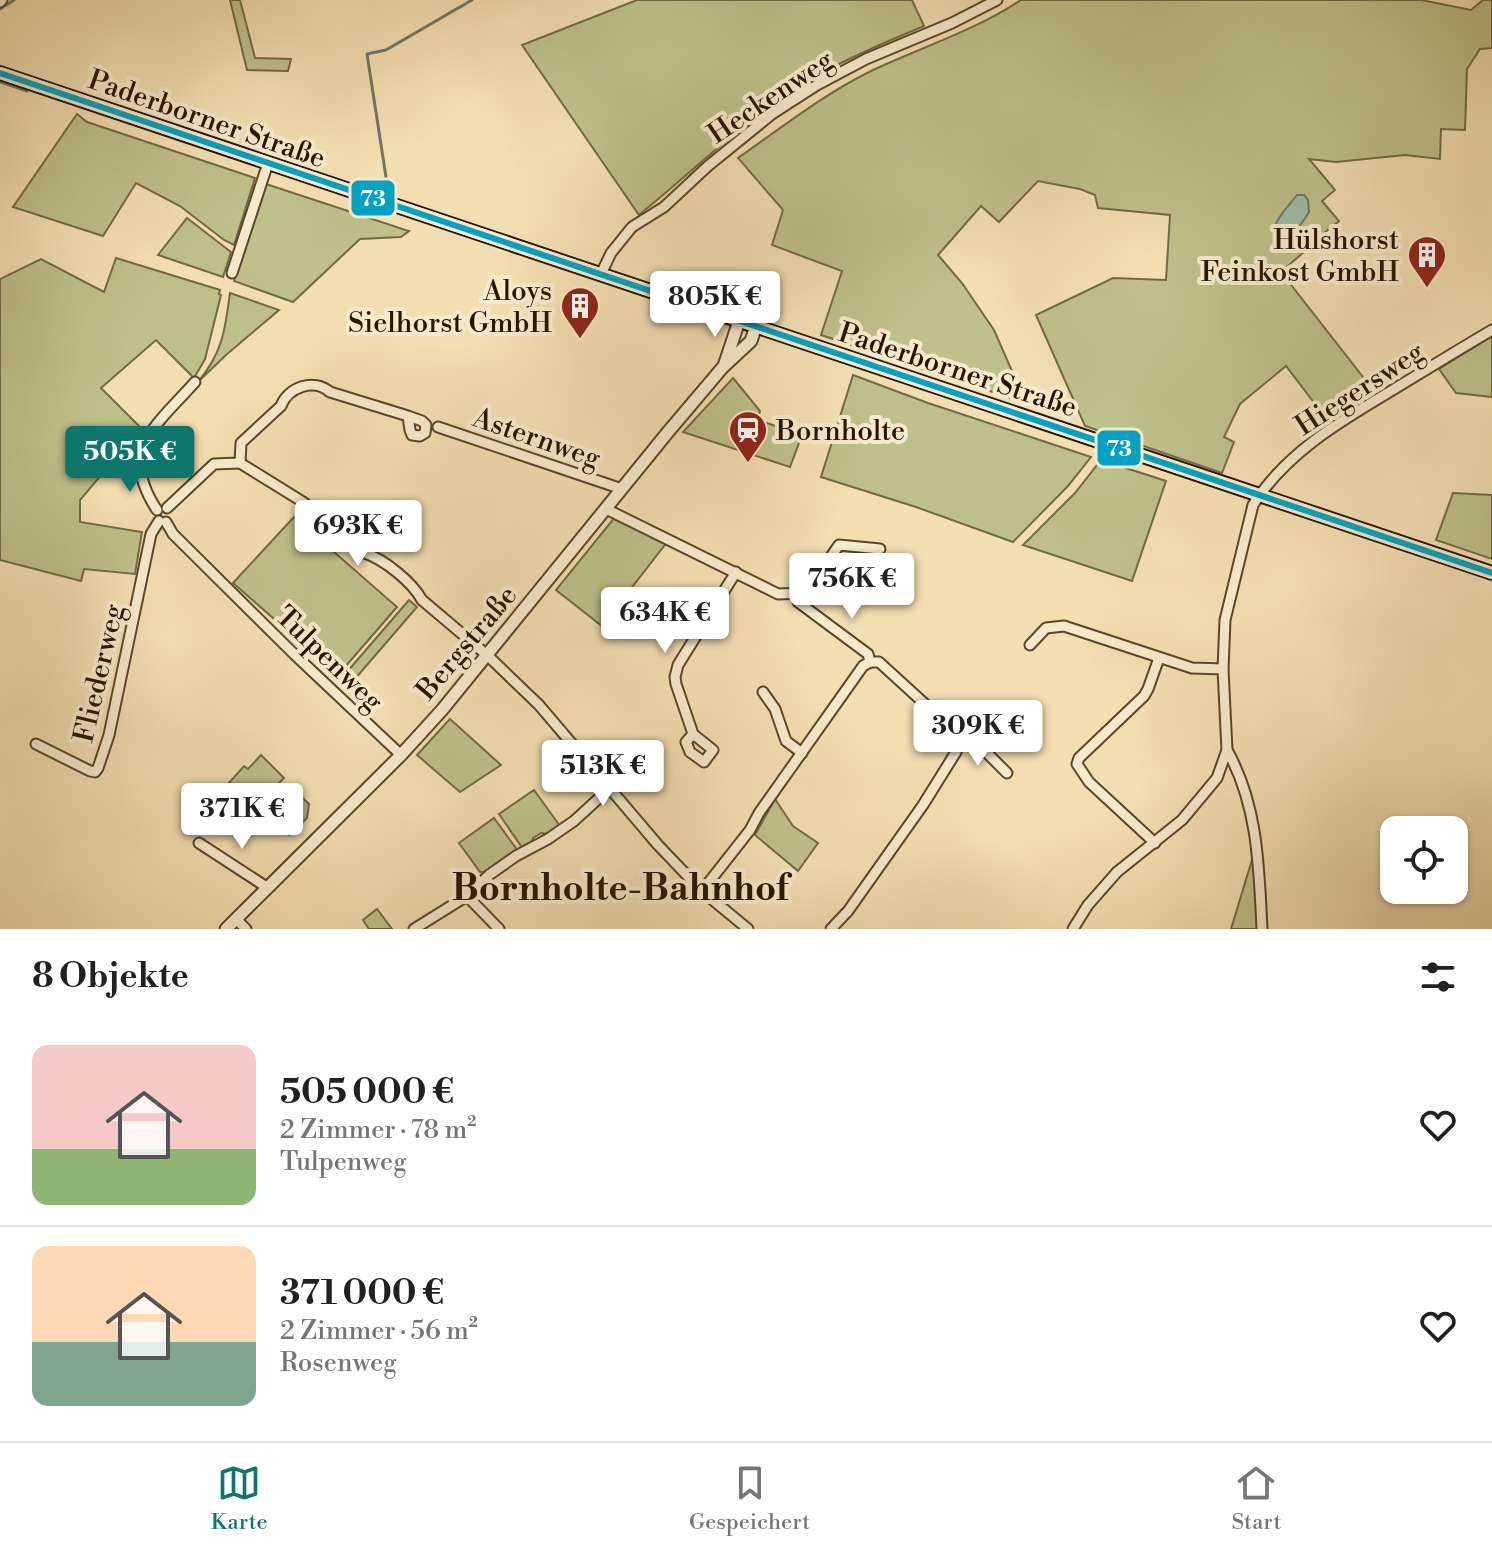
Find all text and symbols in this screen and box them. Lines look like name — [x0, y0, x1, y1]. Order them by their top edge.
street label: Heckenweg — [701, 42, 841, 152]
street label: Paderborner Straße — [83, 62, 330, 176]
line badge: 73 — [350, 179, 396, 217]
text: 73 — [360, 186, 386, 213]
place label: Hülshorst Feinkost GmbH — [1201, 223, 1400, 290]
building icon: Hülshorst Feinkost GmbH — [1406, 234, 1448, 289]
pin: 805K € — [650, 271, 780, 339]
place label: Aloys Sielhorst GmbH — [348, 274, 553, 341]
text: 805K € — [668, 281, 762, 313]
building icon: Aloys Sielhorst GmbH — [559, 285, 601, 340]
street label: Paderborner Straße — [834, 315, 1081, 425]
street label: Hiegersweg — [1289, 334, 1431, 444]
street label: Asternweg — [467, 400, 605, 477]
station icon: Bornholte — [727, 409, 769, 464]
place label: Bornholte — [775, 414, 905, 449]
pin: 505K € — [65, 426, 195, 494]
line badge: 73 — [1096, 429, 1142, 467]
text: 505K € — [83, 436, 177, 468]
text: 73 — [1106, 436, 1132, 463]
pin: 693K € — [293, 500, 423, 568]
text: 693K € — [313, 510, 403, 542]
pin: 756K € — [787, 553, 917, 621]
text: 756K € — [807, 563, 897, 595]
street label: Bergstraße — [409, 579, 525, 708]
pin: 634K € — [600, 587, 730, 655]
text: 634K € — [619, 597, 711, 629]
street label: Tulpenweg — [268, 599, 391, 719]
street label: Fliederweg — [67, 600, 132, 746]
pin: 309K € — [913, 700, 1043, 768]
text: 309K € — [931, 710, 1025, 742]
pin: 513K € — [538, 740, 668, 808]
text: 513K € — [560, 750, 646, 782]
pin: 371K € — [177, 783, 307, 851]
text: 371K € — [199, 793, 285, 825]
map controls — [1380, 816, 1468, 904]
button: locate — [1380, 816, 1468, 904]
district label: Bornholte-Bahnhof — [452, 867, 793, 912]
icon: filters — [1416, 955, 1460, 999]
text: 8 Objekte — [32, 956, 189, 998]
text: 505 000 € — [280, 1072, 454, 1114]
icon: home — [96, 1077, 192, 1173]
icon: heart — [1416, 1103, 1460, 1147]
text: 2 Zimmer · 78 m² — [280, 1114, 476, 1146]
text: Tulpenweg — [280, 1146, 407, 1178]
text: 371 000 € — [280, 1273, 444, 1315]
icon: home — [96, 1278, 192, 1374]
icon: heart — [1416, 1304, 1460, 1348]
text: 2 Zimmer · 56 m² — [280, 1315, 478, 1347]
text: Rosenweg — [280, 1347, 397, 1379]
tab: Karte — [211, 1461, 268, 1536]
tab: Gespeichert — [689, 1461, 810, 1536]
tab: Start — [1231, 1461, 1281, 1536]

